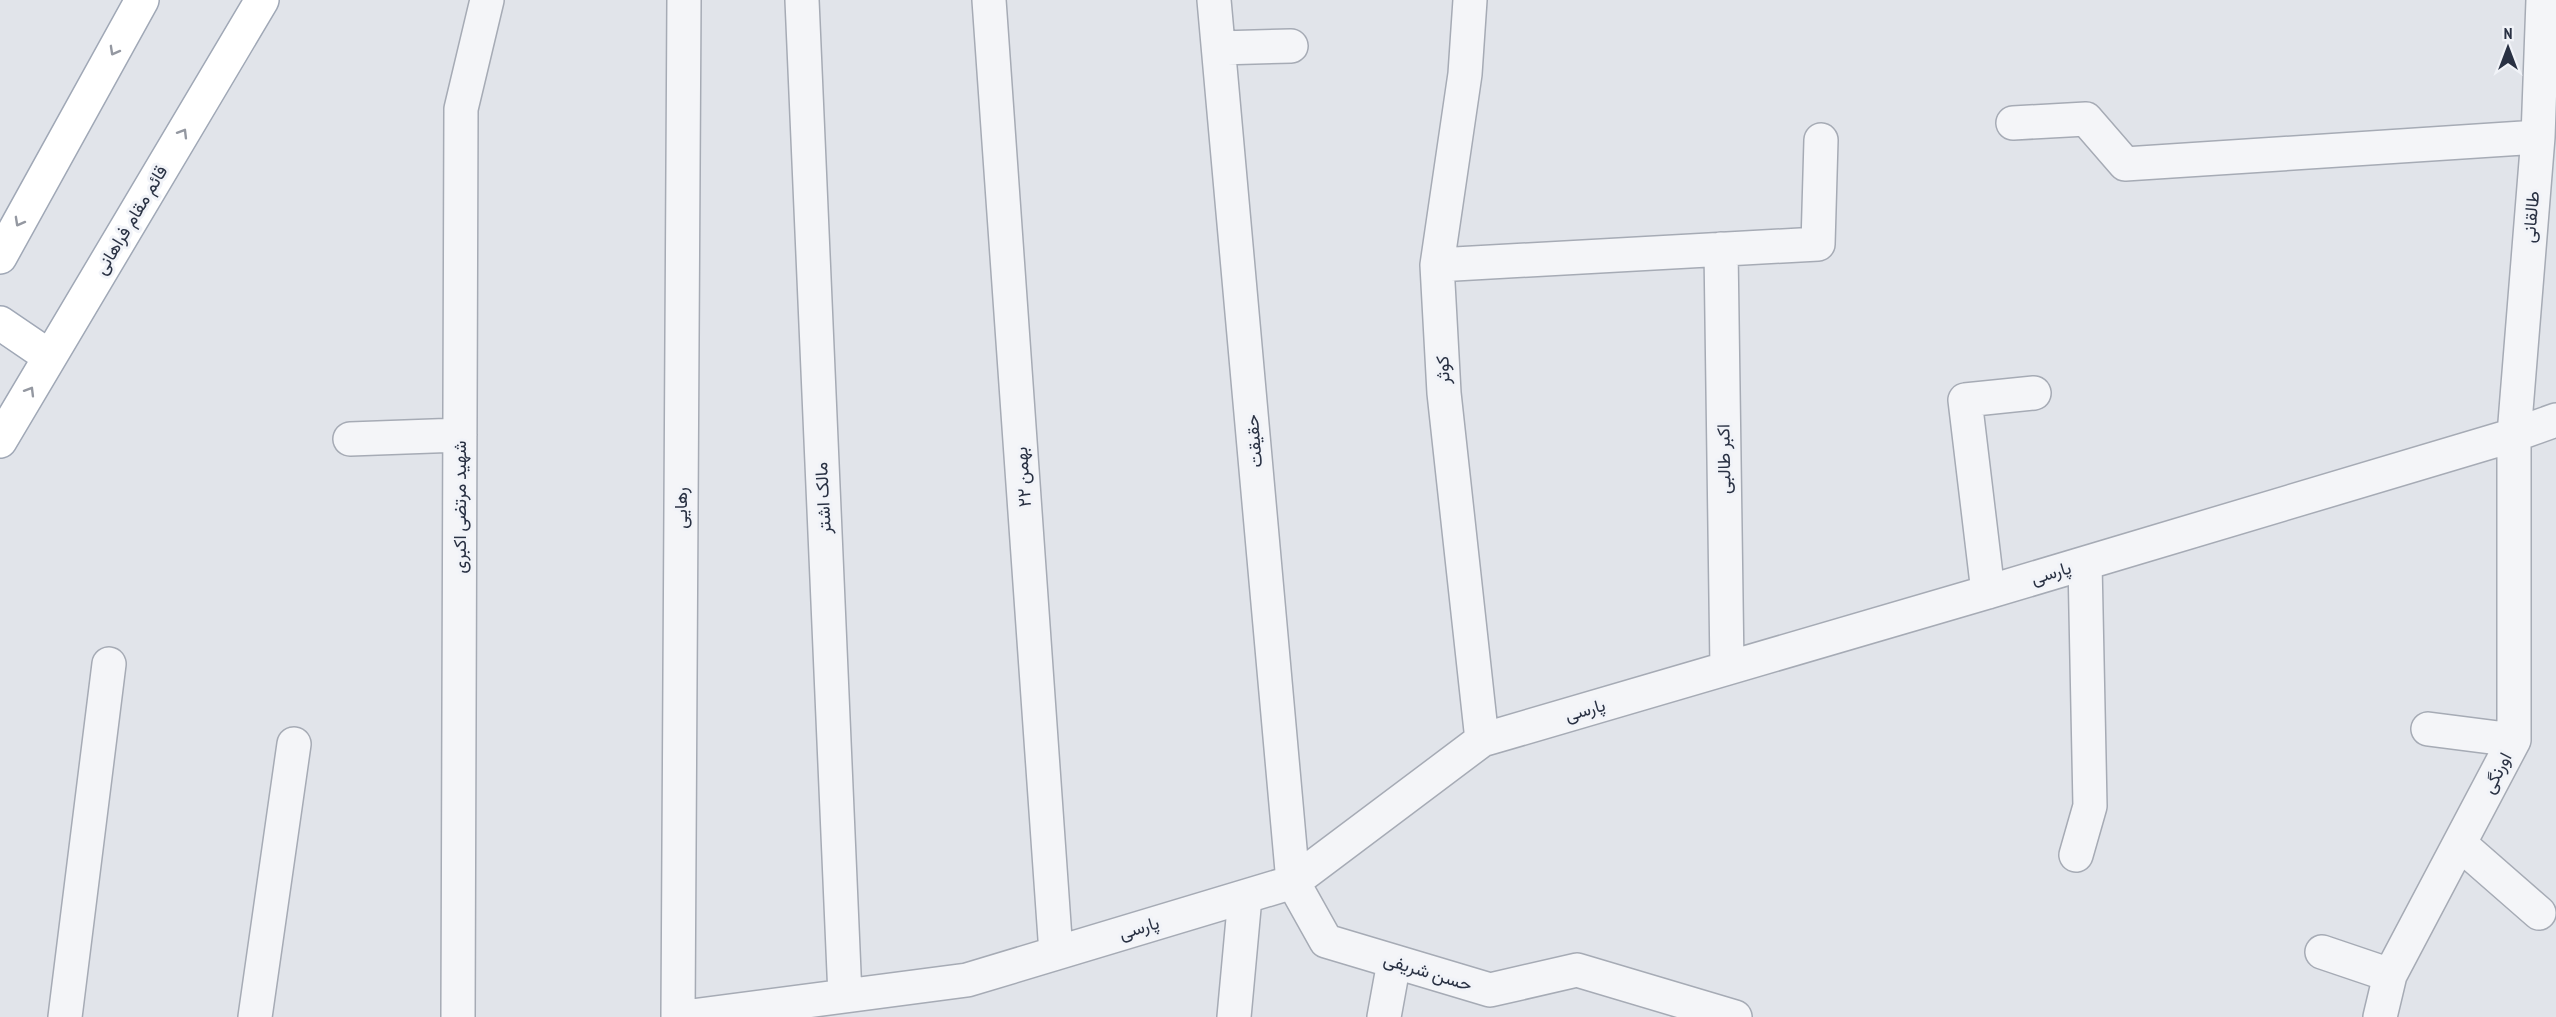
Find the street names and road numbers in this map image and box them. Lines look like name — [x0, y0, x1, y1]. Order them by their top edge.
street label: قائم مقام فراهانی — [89, 161, 173, 279]
street label: طالقانی — [2517, 190, 2544, 244]
street label: کوثر — [1430, 355, 1455, 386]
street label: حقیقت — [1240, 414, 1267, 469]
street label: اکبر طالبی — [1711, 424, 1736, 494]
street label: شهید مرتضی اکبری — [448, 441, 471, 573]
street label: ۲۲ بهمن — [1009, 446, 1036, 508]
street label: مالک اشتر — [809, 461, 836, 536]
street label: رهایی — [669, 487, 692, 529]
street label: پارسی — [2028, 556, 2074, 590]
street label: پارسی — [1562, 693, 1608, 727]
street label: اورنگی — [2477, 748, 2517, 797]
street label: پارسی — [1116, 911, 1162, 945]
street label: حسن شریفی — [1381, 947, 1475, 996]

